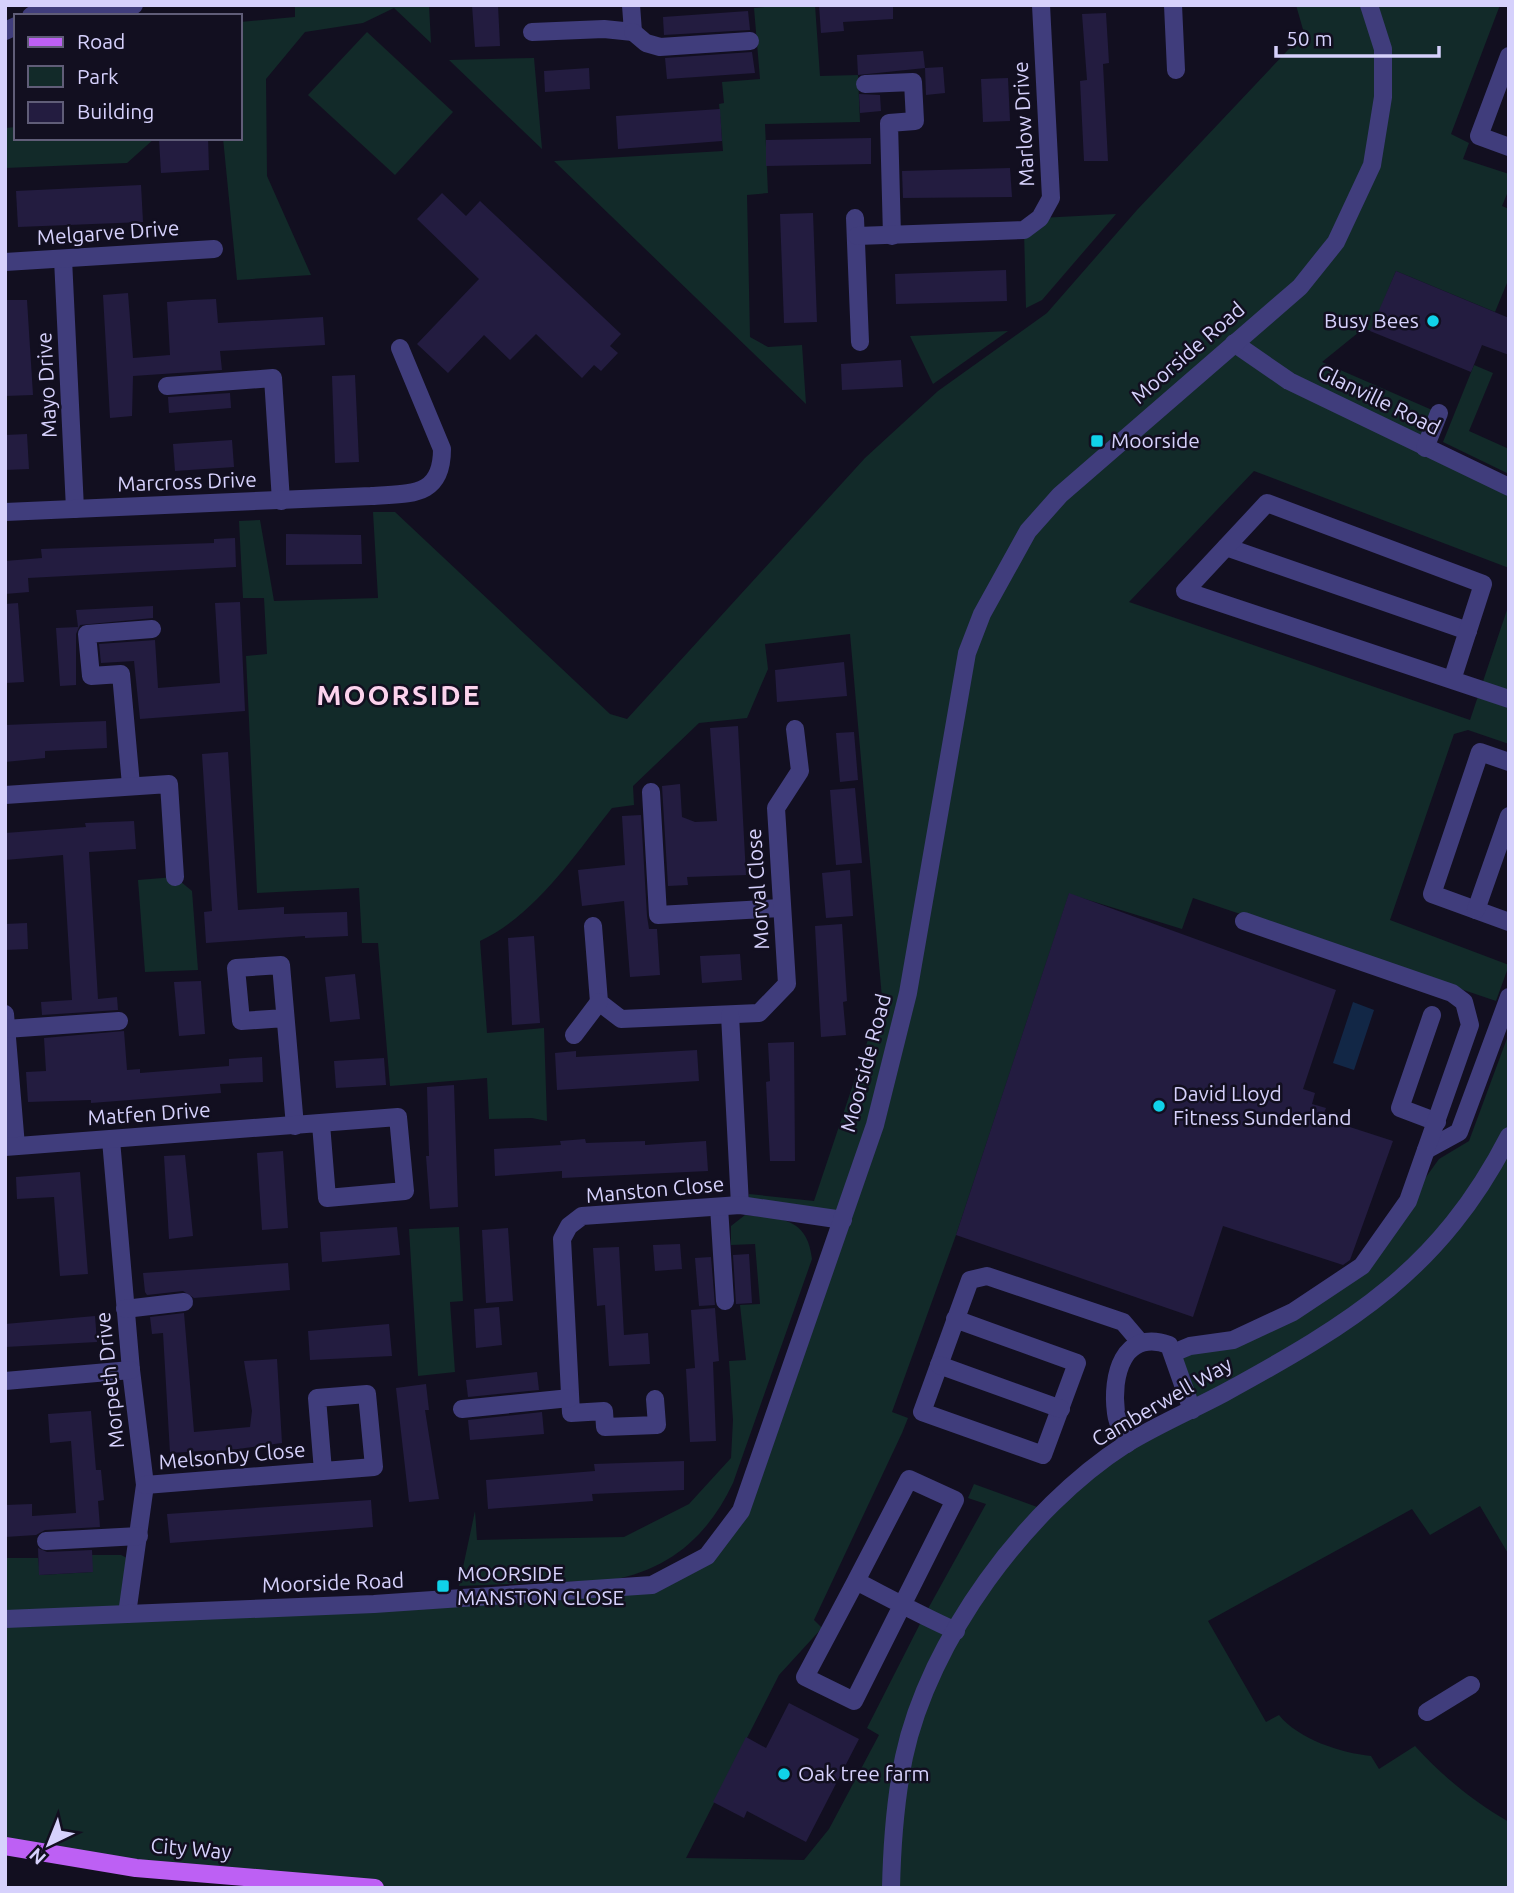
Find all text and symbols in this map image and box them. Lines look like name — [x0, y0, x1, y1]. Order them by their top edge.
legend — [14, 14, 242, 140]
scale bar — [1276, 14, 1439, 58]
text: 50 m — [1286, 26, 1333, 50]
text: Road — [77, 29, 125, 53]
street label: Marlow Drive — [1008, 61, 1038, 187]
text: Park — [77, 64, 119, 88]
text: Building — [77, 99, 154, 123]
street label: Melgarve Drive — [36, 215, 180, 249]
street label: Moorside Road — [1126, 297, 1249, 408]
place label: Busy Bees — [1324, 308, 1419, 332]
marker: Busy Bees — [1425, 313, 1441, 329]
street label: Mayo Drive — [31, 332, 61, 439]
street label: Glanville Road — [1314, 359, 1445, 439]
place label: Moorside — [1111, 428, 1200, 452]
marker: Moorside — [1089, 433, 1105, 449]
street label: Marcross Drive — [117, 467, 257, 495]
district label: MOORSIDE — [317, 679, 481, 710]
street label: Morval Close — [741, 828, 773, 951]
street label: Moorside Road — [835, 991, 895, 1134]
place label: David Lloyd Fitness Sunderland — [1173, 1081, 1351, 1129]
street label: Matfen Drive — [87, 1097, 211, 1129]
marker: David Lloyd Fitness Sunderland — [1151, 1098, 1167, 1114]
street label: Manston Close — [585, 1171, 725, 1207]
street label: Morpeth Drive — [90, 1311, 128, 1450]
street label: Camberwell Way — [1087, 1351, 1236, 1451]
street label: Melsonby Close — [158, 1437, 306, 1473]
place label: MOORSIDE MANSTON CLOSE — [457, 1561, 624, 1609]
street label: Moorside Road — [262, 1568, 404, 1596]
marker: MOORSIDE MANSTON CLOSE — [435, 1578, 451, 1594]
place label: Oak tree farm — [798, 1761, 930, 1785]
marker: Oak tree farm — [776, 1766, 792, 1782]
north arrow — [14, 1809, 84, 1879]
street label: City Way — [150, 1833, 233, 1863]
text: N — [25, 1844, 50, 1869]

